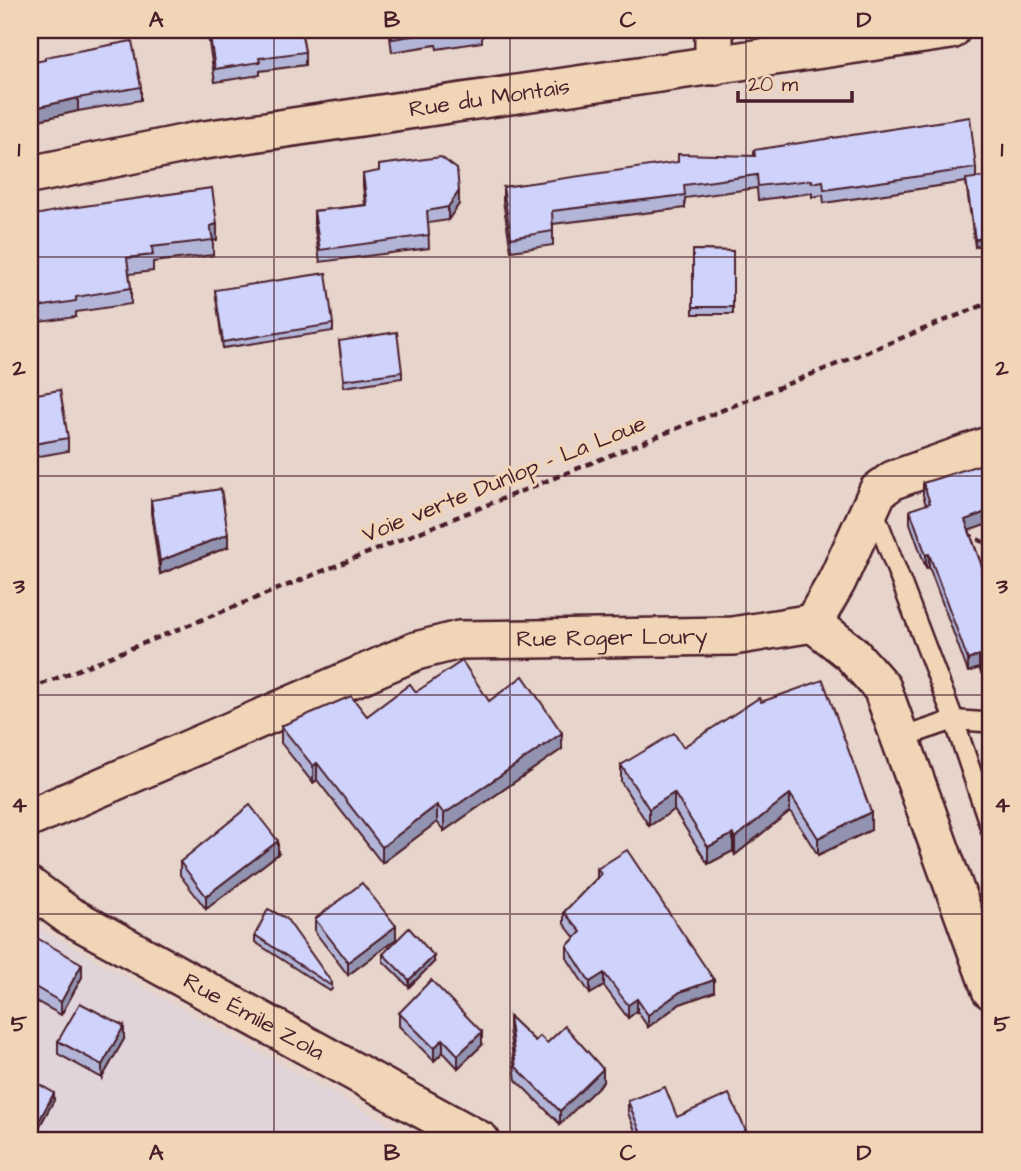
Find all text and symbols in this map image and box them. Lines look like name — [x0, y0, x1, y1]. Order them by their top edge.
text: A — [149, 4, 164, 36]
text: B — [384, 4, 401, 36]
text: C — [620, 4, 637, 36]
text: D — [857, 4, 872, 36]
scale bar — [738, 60, 851, 104]
street label: Rue du Montais — [407, 70, 572, 126]
text: 20 m — [748, 70, 799, 99]
text: 1 — [18, 133, 21, 165]
text: 1 — [1001, 133, 1004, 165]
text: 2 — [11, 352, 26, 384]
text: 2 — [994, 352, 1009, 384]
street label: Voie verte Dunlop - La Loue — [357, 407, 651, 551]
text: 3 — [12, 570, 25, 602]
text: 3 — [995, 570, 1008, 602]
street label: Rue Roger Loury — [516, 620, 708, 655]
text: 4 — [11, 789, 27, 821]
text: 4 — [994, 789, 1010, 821]
street label: Rue Émile Zola — [178, 965, 330, 1068]
text: 5 — [11, 1008, 28, 1040]
text: 5 — [994, 1008, 1011, 1040]
text: A — [149, 1137, 164, 1169]
text: B — [384, 1137, 401, 1169]
text: C — [620, 1137, 637, 1169]
text: D — [857, 1137, 872, 1169]

